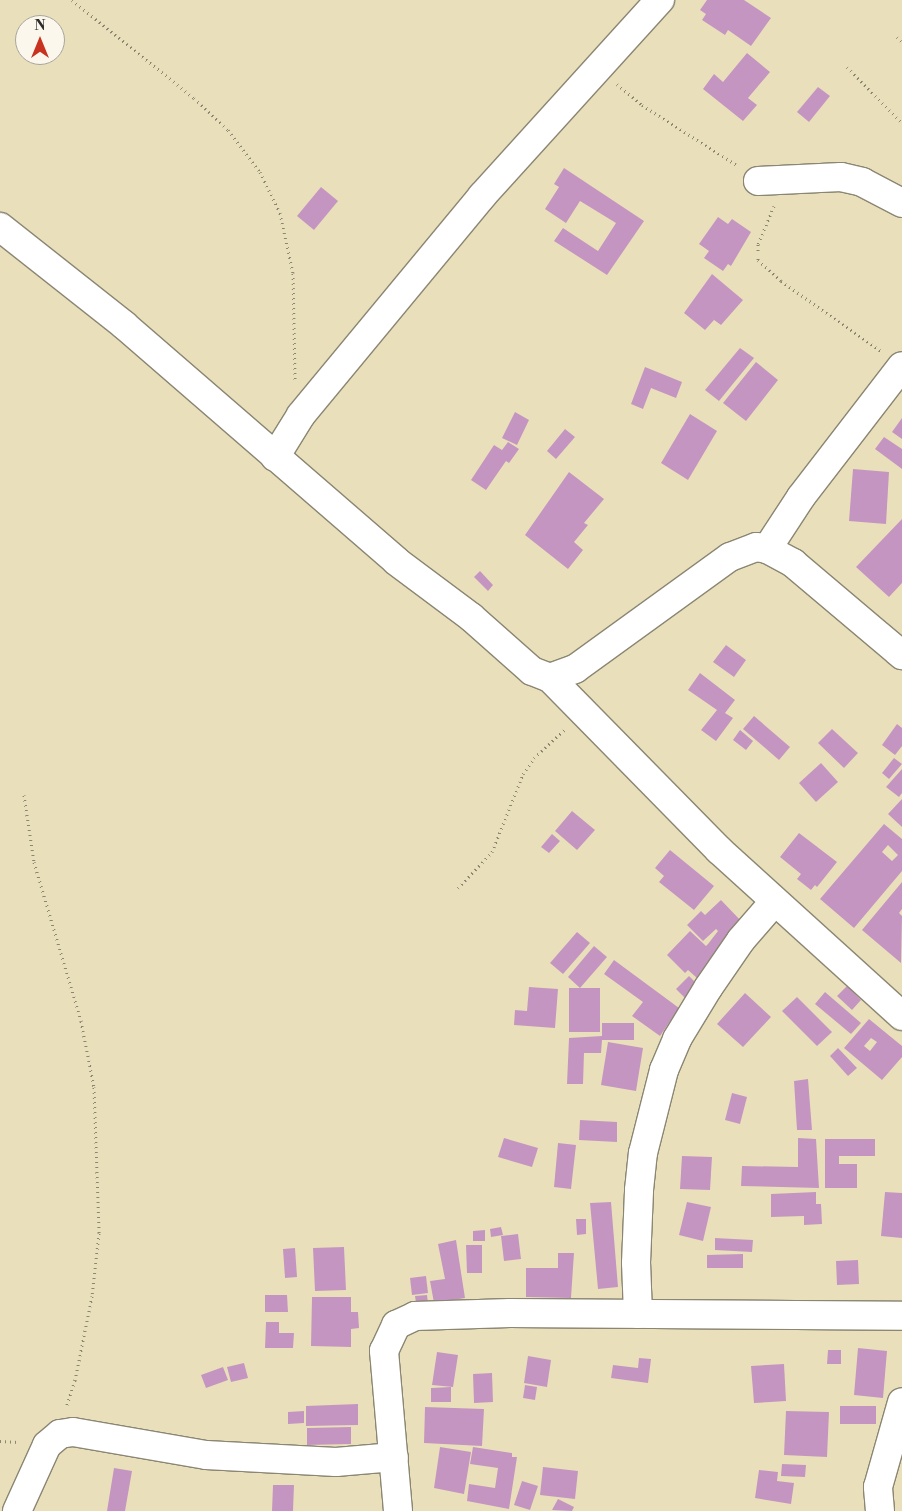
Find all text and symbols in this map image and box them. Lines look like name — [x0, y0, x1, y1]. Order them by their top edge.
north arrow — [15, 15, 65, 65]
text: N — [34, 17, 46, 35]

